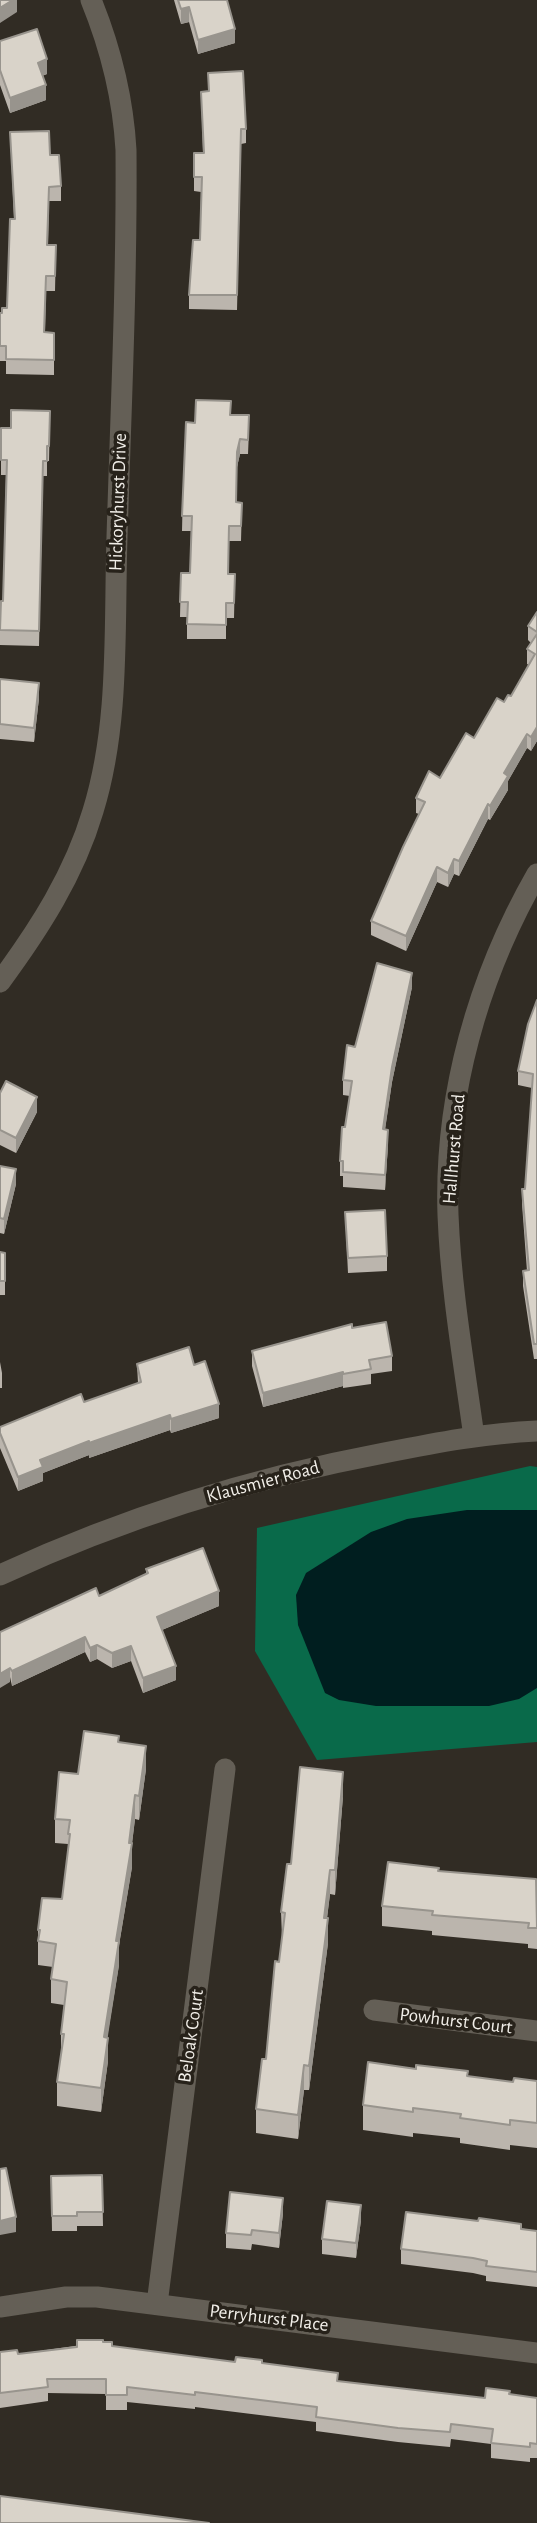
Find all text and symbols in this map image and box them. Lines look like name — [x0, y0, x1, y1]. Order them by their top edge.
street label: Hickoryhurst Drive — [104, 433, 132, 571]
street label: Hallhurst Road — [438, 1093, 470, 1205]
street label: Klausmier Road — [204, 1456, 322, 1508]
street label: Beloak Court — [173, 1988, 209, 2084]
street label: Powhurst Court — [398, 2003, 514, 2039]
street label: Perryhurst Place — [208, 2299, 330, 2337]

